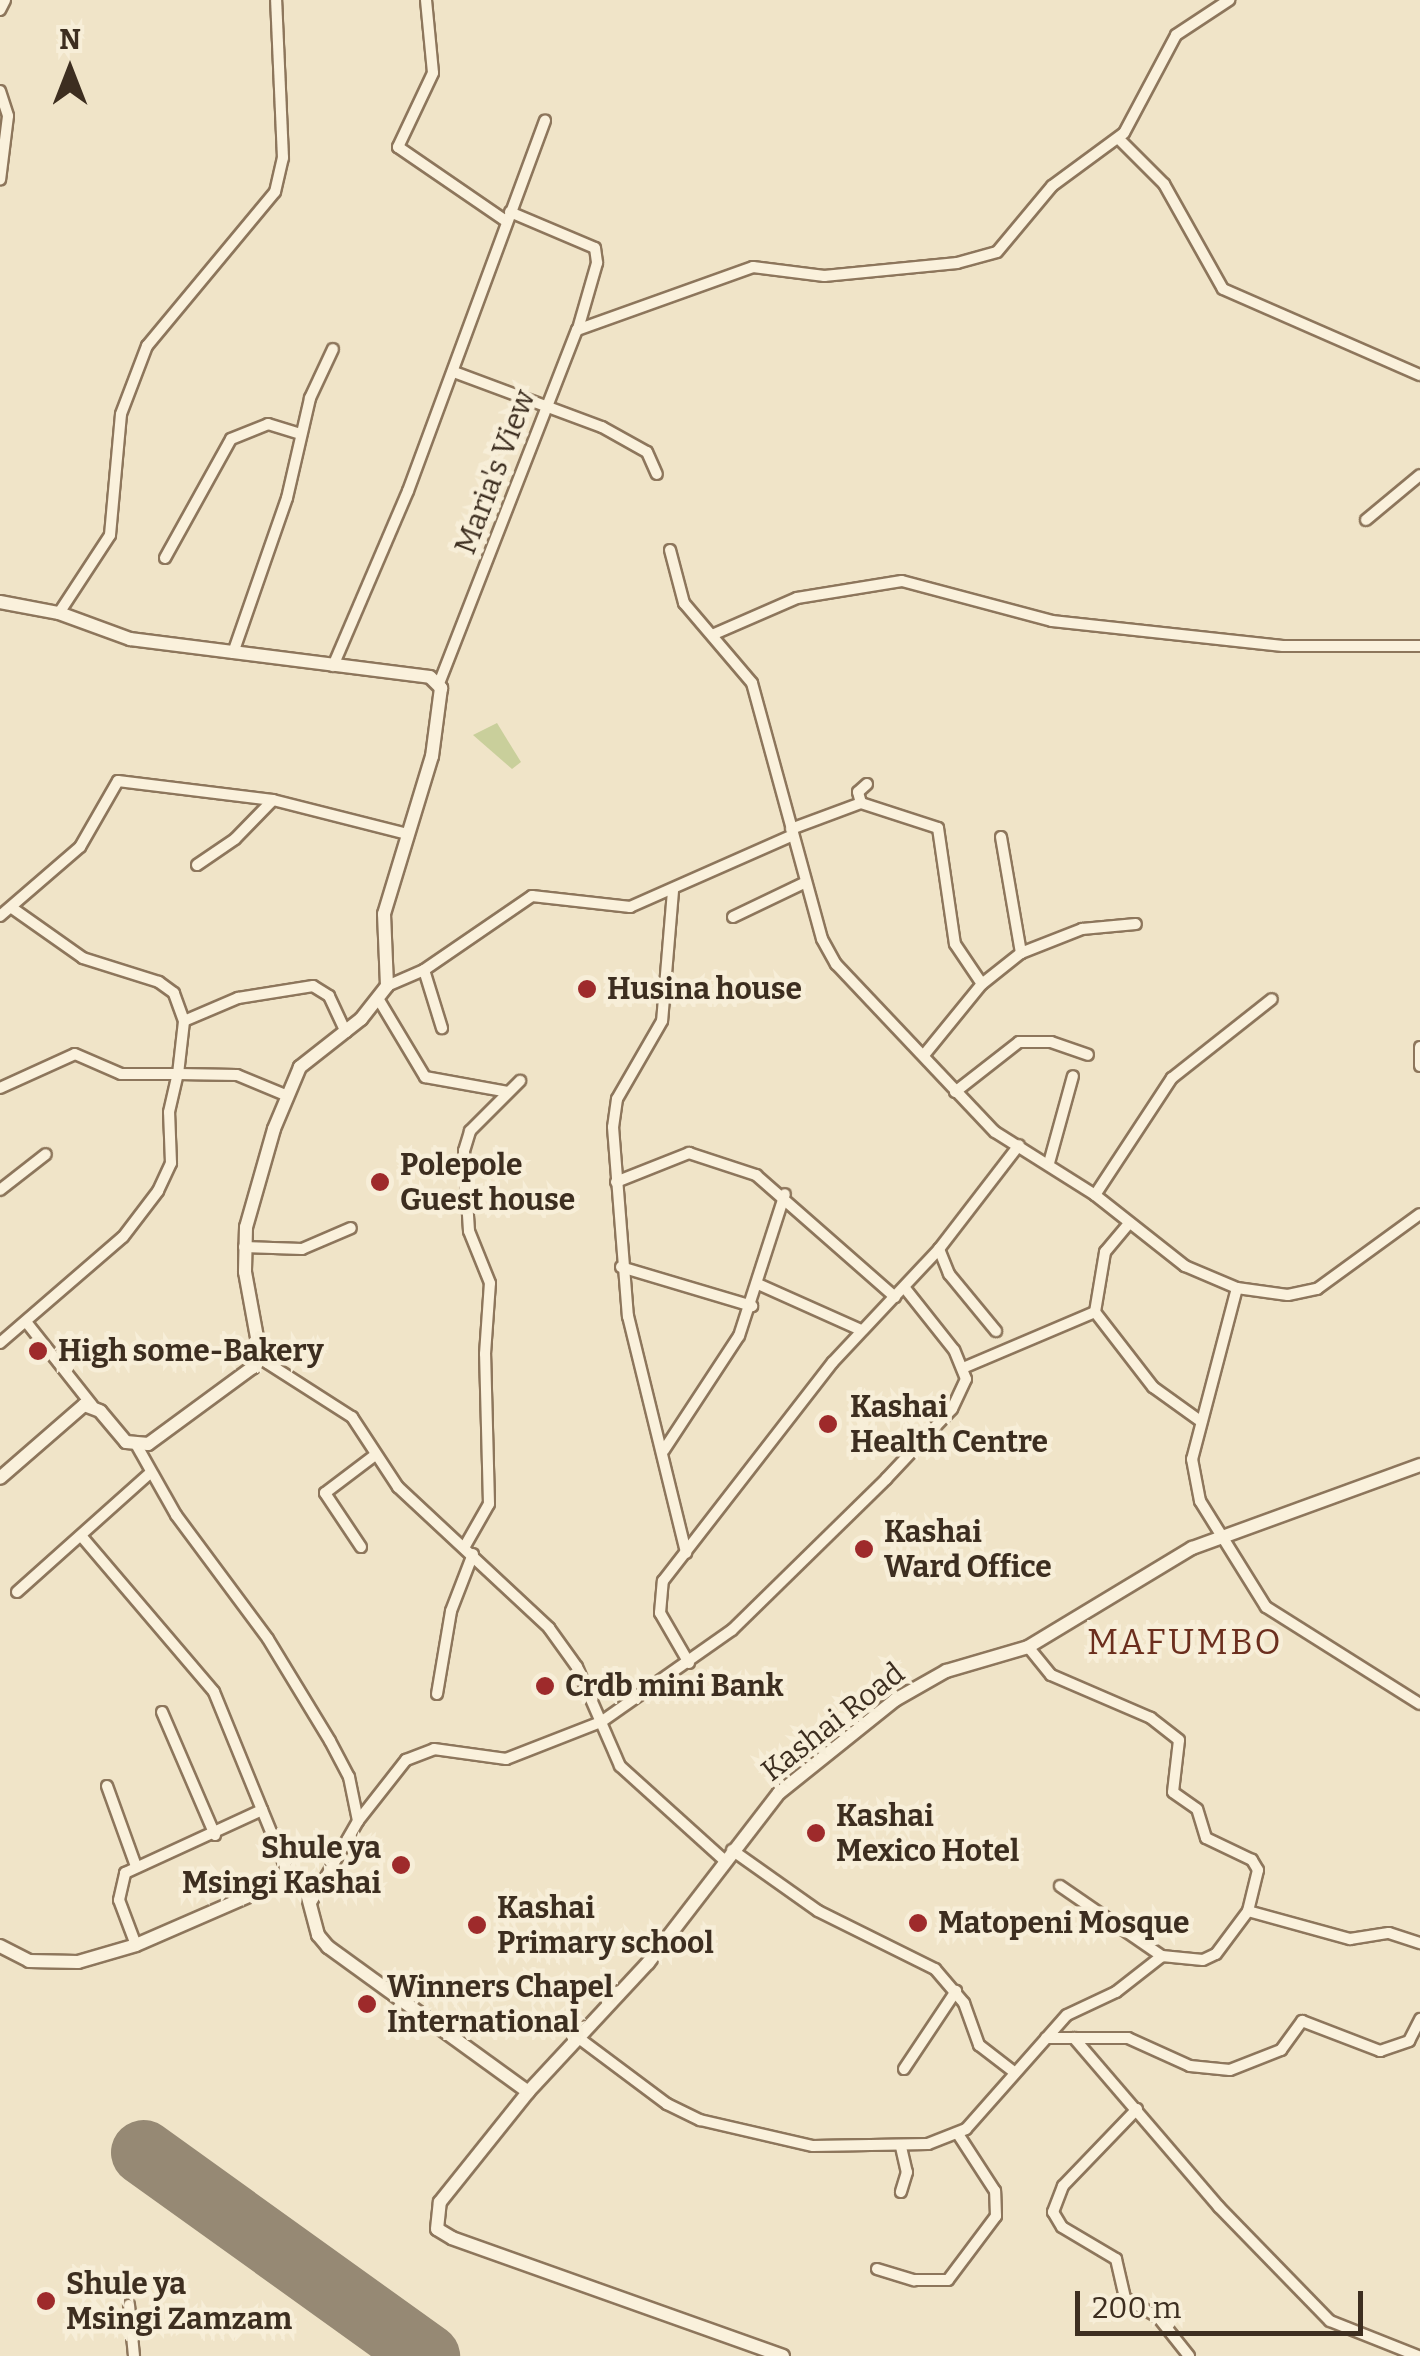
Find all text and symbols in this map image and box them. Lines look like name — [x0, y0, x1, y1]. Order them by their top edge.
north arrow — [20, 20, 120, 120]
text: N — [59, 23, 81, 56]
street label: Maria's View — [447, 385, 543, 559]
place label: Husina house — [607, 971, 802, 1007]
marker: Husina house — [576, 978, 598, 1000]
place label: Polepole Guest house — [400, 1147, 575, 1218]
marker: Polepole Guest house — [369, 1171, 391, 1193]
place label: High some-Bakery — [58, 1333, 324, 1369]
marker: High some-Bakery — [27, 1340, 49, 1362]
place label: Kashai Health Centre — [850, 1389, 1048, 1460]
marker: Kashai Health Centre — [815, 1411, 841, 1437]
place label: Kashai Ward Office — [884, 1514, 1052, 1584]
marker: Kashai Ward Office — [853, 1538, 875, 1560]
district label: MAFUMBO — [1087, 1621, 1283, 1663]
street label: Kashai Road — [754, 1655, 912, 1789]
place label: Crdb mini Bank — [565, 1668, 784, 1704]
marker: Crdb mini Bank — [534, 1675, 556, 1697]
place label: Kashai Mexico Hotel — [836, 1798, 1019, 1868]
marker: Kashai Mexico Hotel — [805, 1822, 827, 1844]
place label: Shule ya Msingi Kashai — [182, 1830, 381, 1900]
marker: Shule ya Msingi Kashai — [390, 1854, 412, 1876]
place label: Kashai Primary school — [497, 1890, 714, 1960]
place label: Matopeni Mosque — [938, 1905, 1189, 1941]
marker: Matopeni Mosque — [907, 1912, 929, 1934]
marker: Kashai Primary school — [466, 1914, 488, 1936]
place label: Winners Chapel International — [387, 1969, 613, 2040]
marker: Winners Chapel International — [356, 1993, 378, 2015]
place label: Shule ya Msingi Zamzam — [66, 2266, 292, 2336]
scale bar — [1080, 2271, 1368, 2333]
marker: Shule ya Msingi Zamzam — [35, 2290, 57, 2312]
text: 200 m — [1092, 2290, 1181, 2326]

